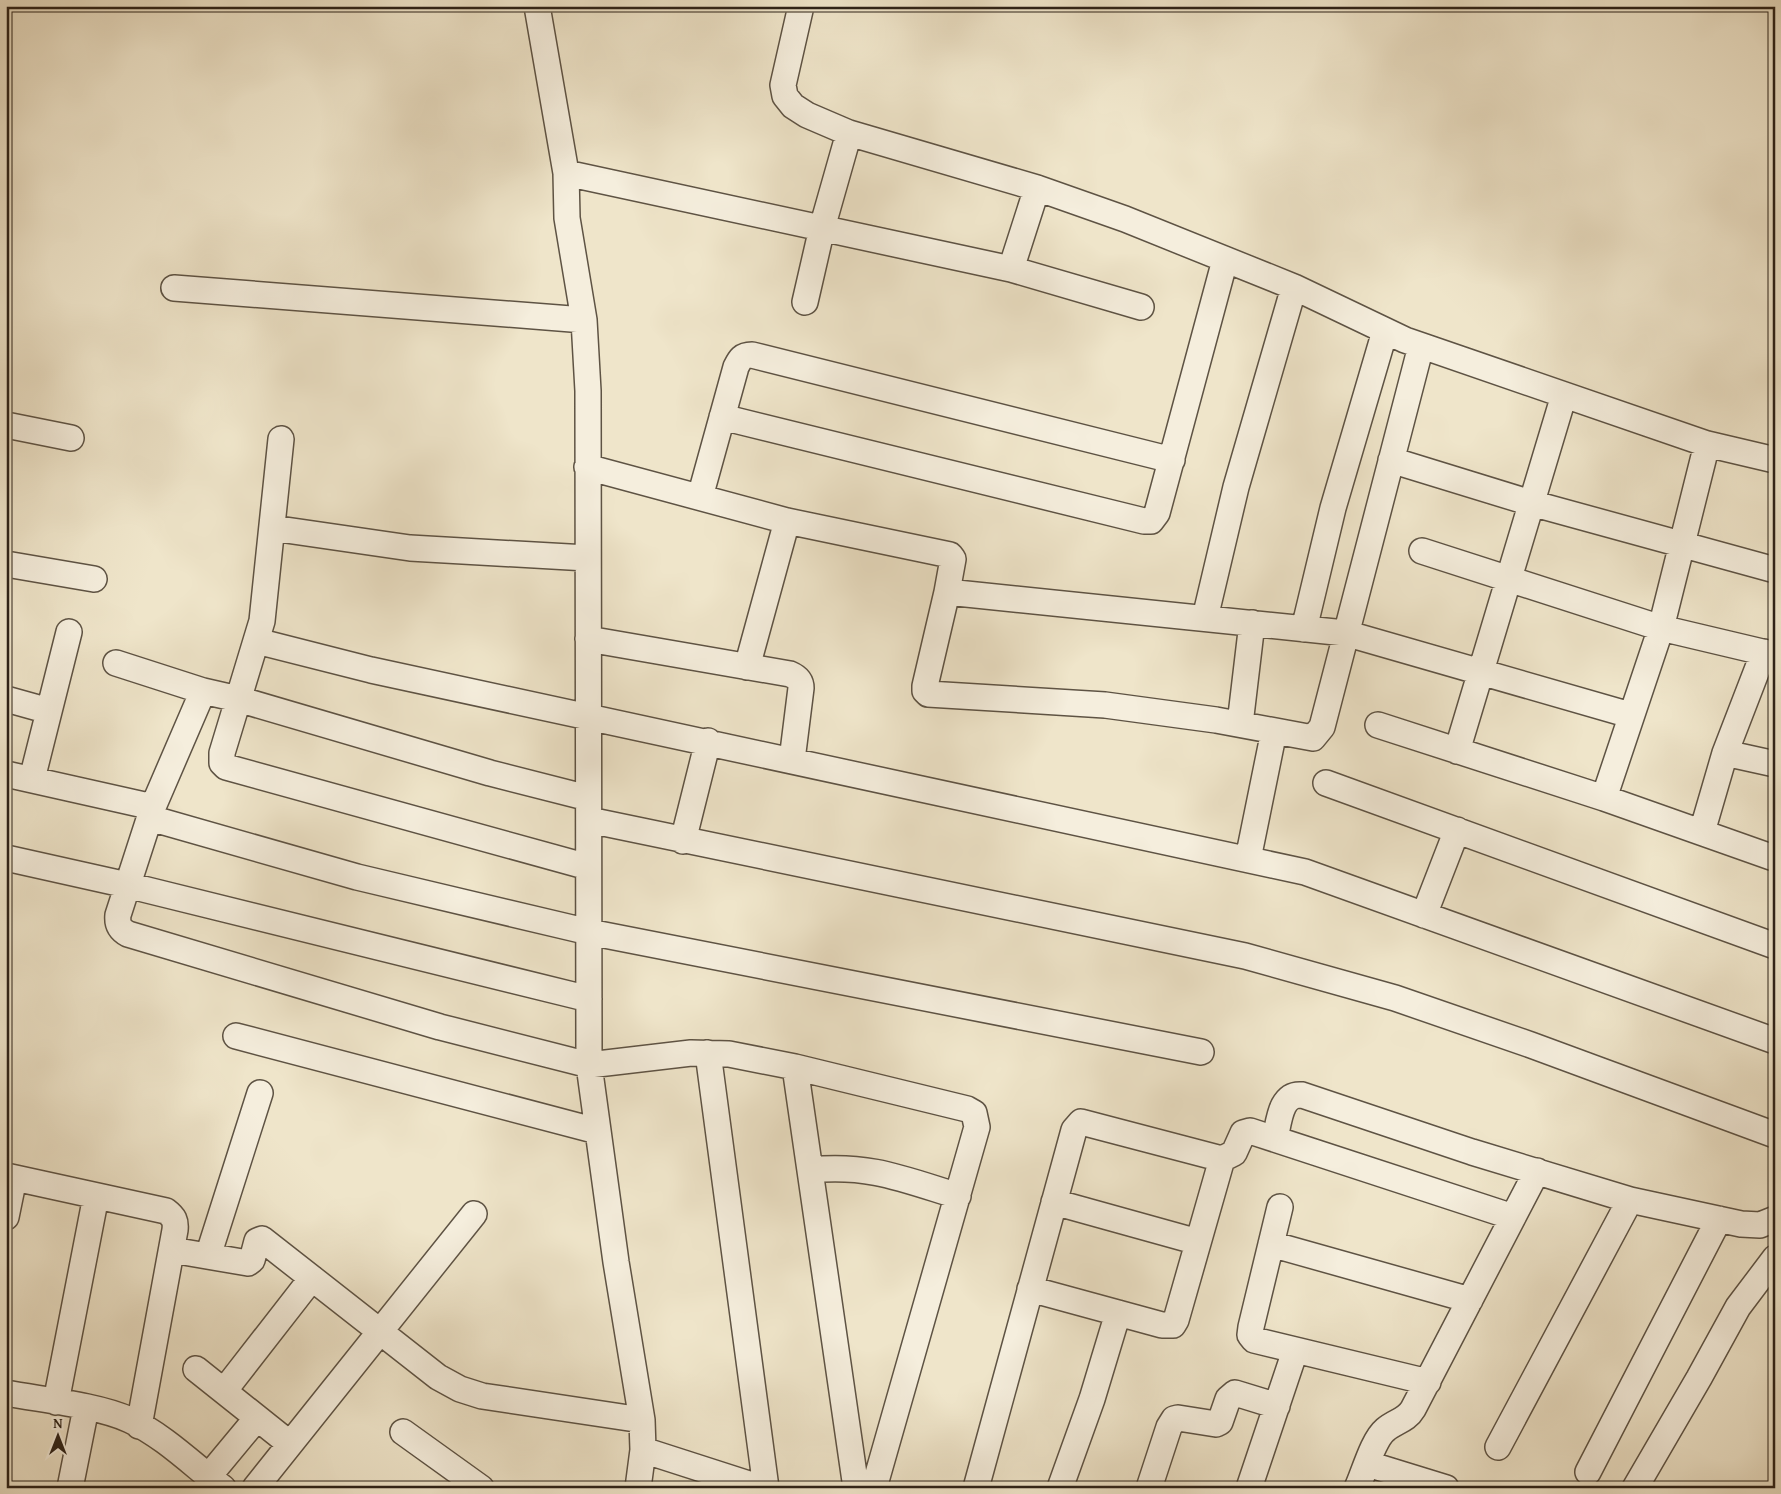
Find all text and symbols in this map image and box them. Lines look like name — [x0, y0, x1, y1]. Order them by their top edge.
north arrow — [32, 1412, 82, 1462]
text: N — [53, 1413, 63, 1433]

